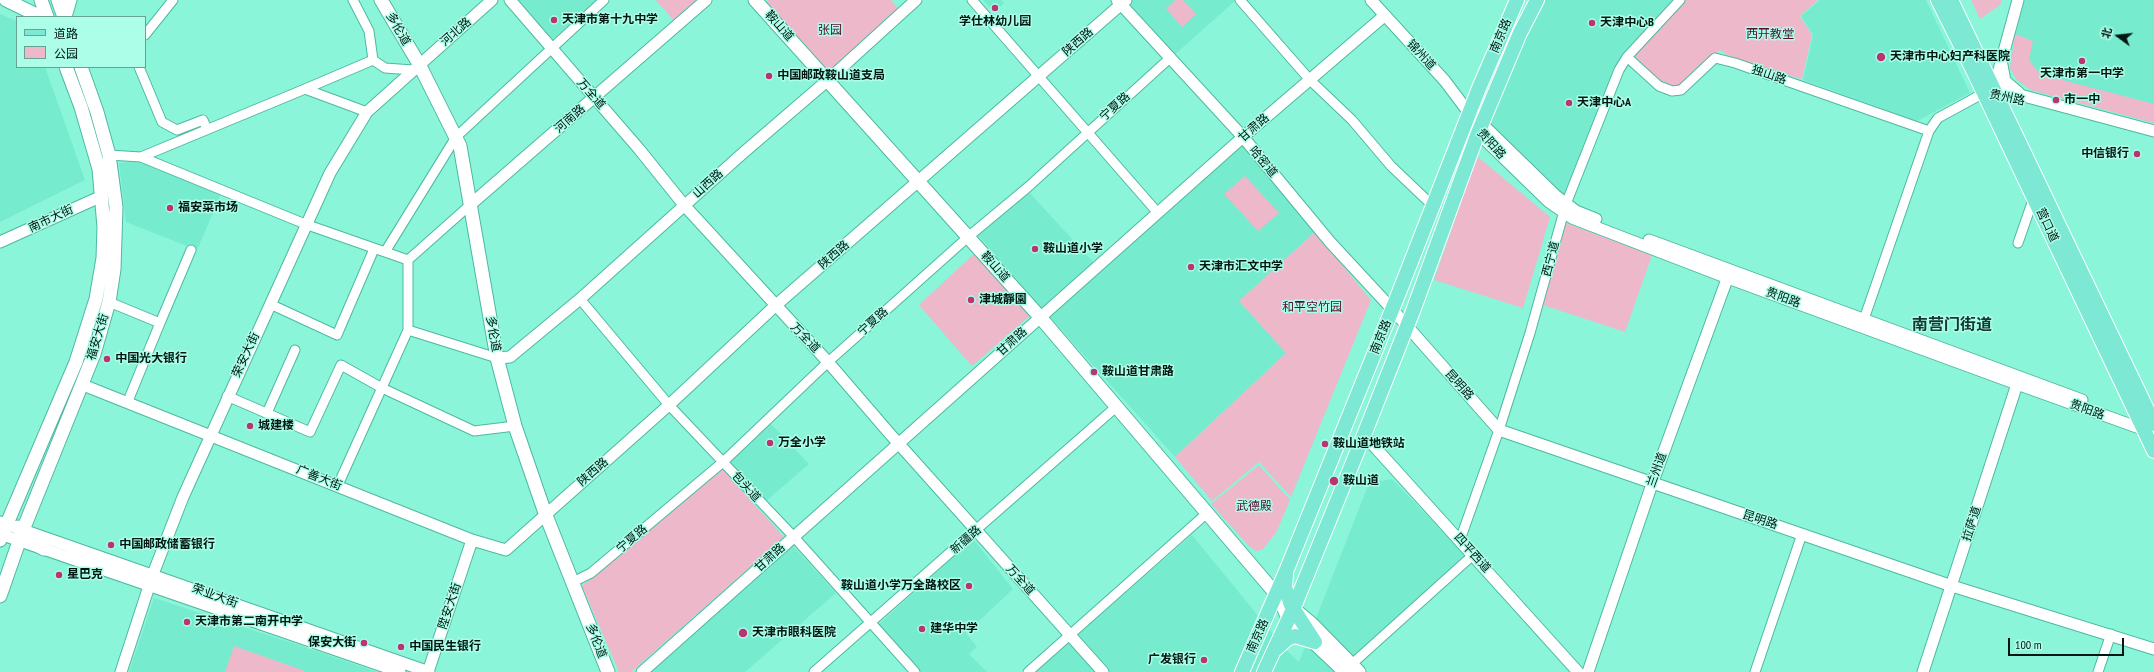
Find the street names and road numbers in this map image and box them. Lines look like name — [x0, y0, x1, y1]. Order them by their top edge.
street label: 鞍山道 — [762, 8, 796, 44]
street label: 多伦道 — [383, 10, 413, 48]
street label: 河北路 — [438, 15, 474, 49]
street label: 南京路 — [1487, 17, 1515, 55]
street label: 陕西路 — [1060, 25, 1096, 59]
street label: 锦州道 — [1403, 37, 1439, 73]
street label: 独山路 — [1750, 62, 1788, 88]
street label: 万全道 — [574, 76, 608, 112]
street label: 贵州路 — [1988, 87, 2026, 109]
street label: 宁夏路 — [1097, 90, 1133, 124]
street label: 河南路 — [552, 102, 588, 136]
street label: 甘肃路 — [1236, 111, 1272, 145]
street label: 贵阳路 — [1474, 126, 1508, 162]
street label: 哈密道 — [1246, 144, 1280, 180]
street label: 山西路 — [690, 167, 726, 201]
street label: 南市大街 — [26, 202, 76, 236]
street label: 营口道 — [2033, 206, 2061, 244]
street label: 陕西路 — [816, 238, 852, 272]
street label: 西宁道 — [1539, 240, 1563, 278]
street label: 鞍山道 — [978, 249, 1012, 285]
street label: 贵阳路 — [1764, 285, 1802, 311]
street label: 宁夏路 — [855, 305, 891, 339]
street label: 福安大街 — [84, 312, 112, 362]
street label: 多伦道 — [483, 315, 503, 353]
street label: 南京路 — [1368, 318, 1394, 356]
street label: 万全道 — [787, 320, 823, 356]
street label: 甘肃路 — [994, 325, 1030, 359]
street label: 荣安大街 — [229, 330, 263, 380]
street label: 昆明路 — [1442, 367, 1476, 403]
street label: 贵阳路 — [2068, 397, 2106, 423]
street label: 兰州道 — [1644, 451, 1670, 489]
street label: 陕西路 — [575, 455, 611, 489]
street label: 广善大街 — [294, 462, 344, 494]
street label: 包头道 — [728, 469, 764, 505]
street label: 拉萨道 — [1960, 505, 1984, 543]
street label: 昆明路 — [1741, 508, 1779, 532]
street label: 宁夏路 — [614, 522, 650, 556]
street label: 新疆路 — [948, 523, 984, 557]
street label: 四平西道 — [1451, 530, 1493, 576]
street label: 甘肃路 — [752, 541, 788, 575]
street label: 万全道 — [1003, 562, 1037, 598]
street label: 荣业大街 — [190, 581, 240, 611]
street label: 陞安大街 — [436, 581, 464, 631]
street label: 南京路 — [1244, 617, 1272, 655]
street label: 多伦道 — [583, 622, 609, 660]

